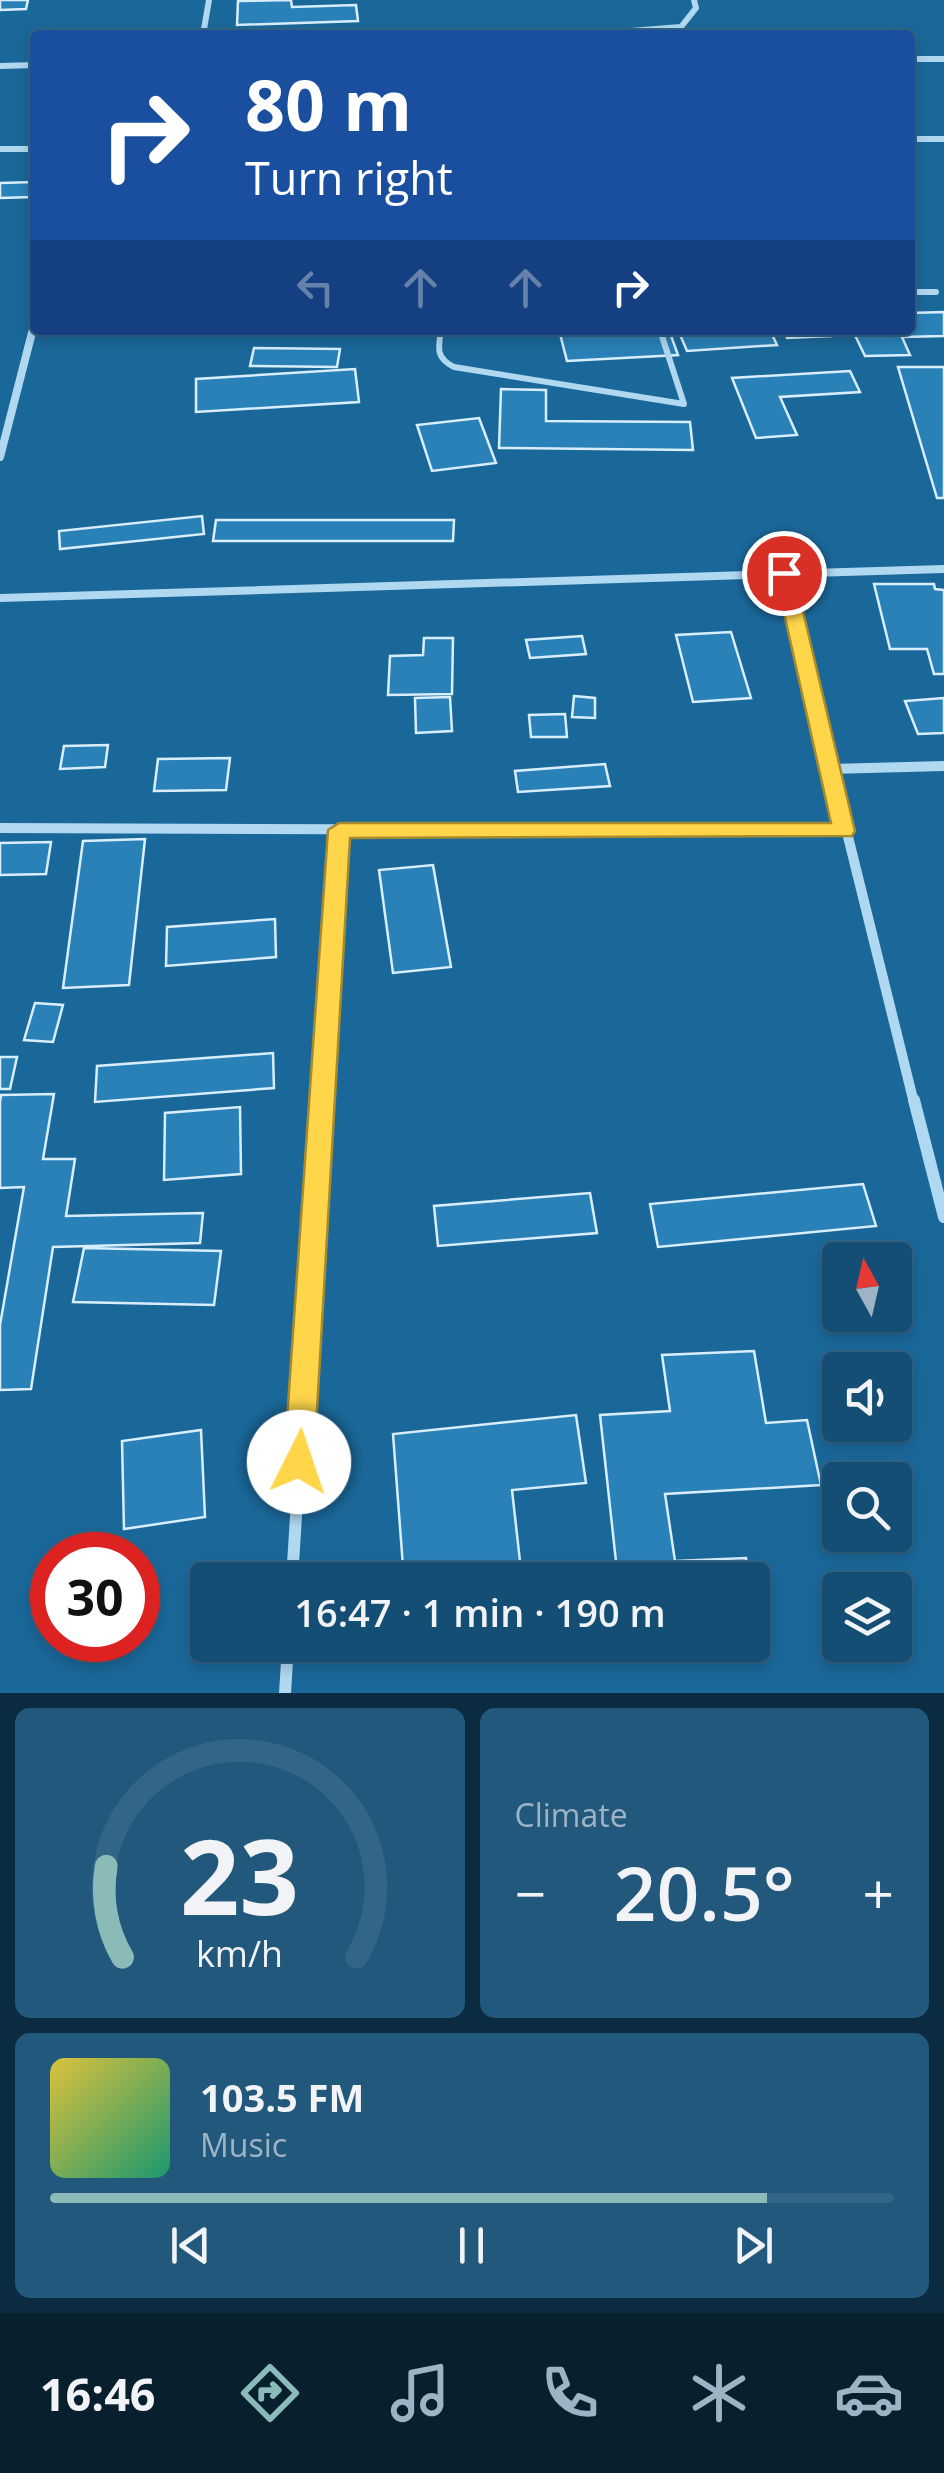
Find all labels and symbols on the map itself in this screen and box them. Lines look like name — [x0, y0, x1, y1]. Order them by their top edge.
pin — [742, 531, 827, 616]
north arrow — [822, 1242, 912, 1332]
position arrow — [247, 1410, 351, 1514]
speed limit sign: 30 — [30, 1532, 160, 1662]

